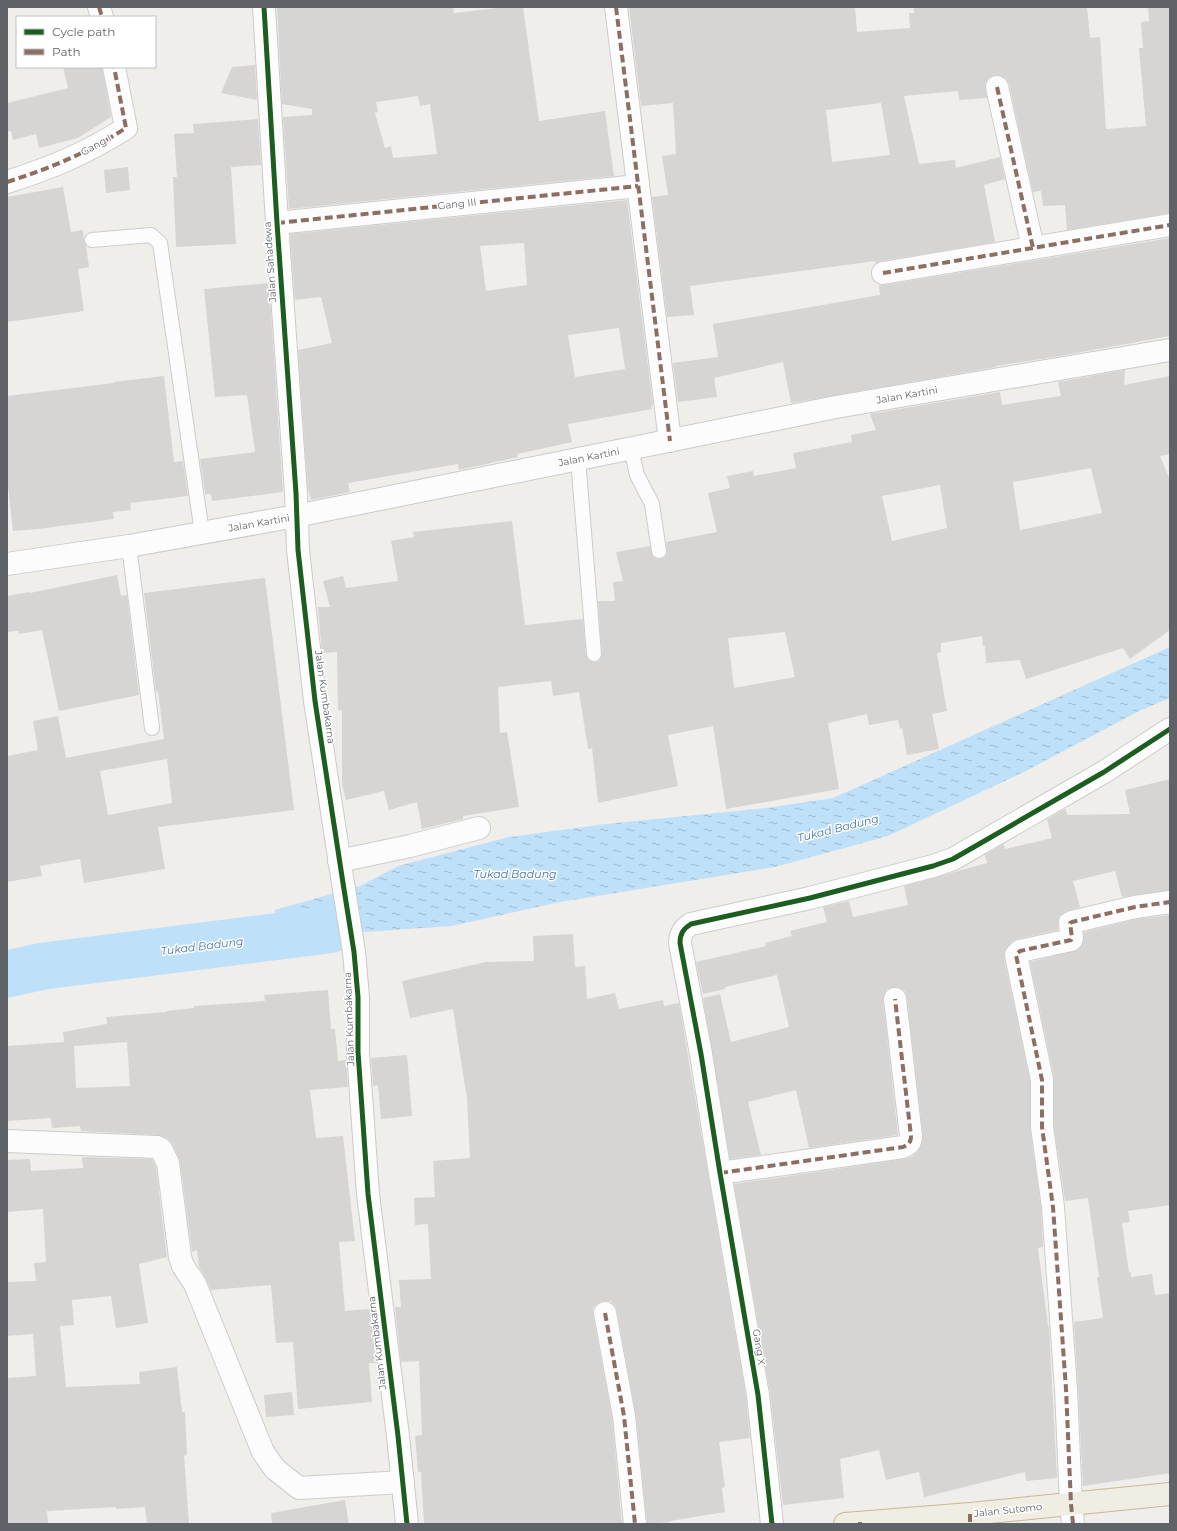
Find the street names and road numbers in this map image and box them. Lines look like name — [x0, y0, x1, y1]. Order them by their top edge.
street label: Gang I — [78, 131, 114, 159]
street label: Gang III — [437, 196, 477, 212]
street label: Jalan Sahadewa — [261, 221, 279, 304]
street label: Jalan Kartini — [874, 383, 939, 407]
street label: Jalan Kartini — [556, 445, 621, 469]
street label: Jalan Kartini — [226, 511, 291, 535]
street label: Jalan Kumbakarna — [312, 648, 338, 745]
street label: Jalan Kumbakarna — [341, 972, 357, 1067]
street label: Jalan Kumbakarna — [365, 1295, 389, 1392]
street label: Gang X — [750, 1328, 768, 1366]
street label: Jalan Sutomo — [972, 1500, 1043, 1520]

